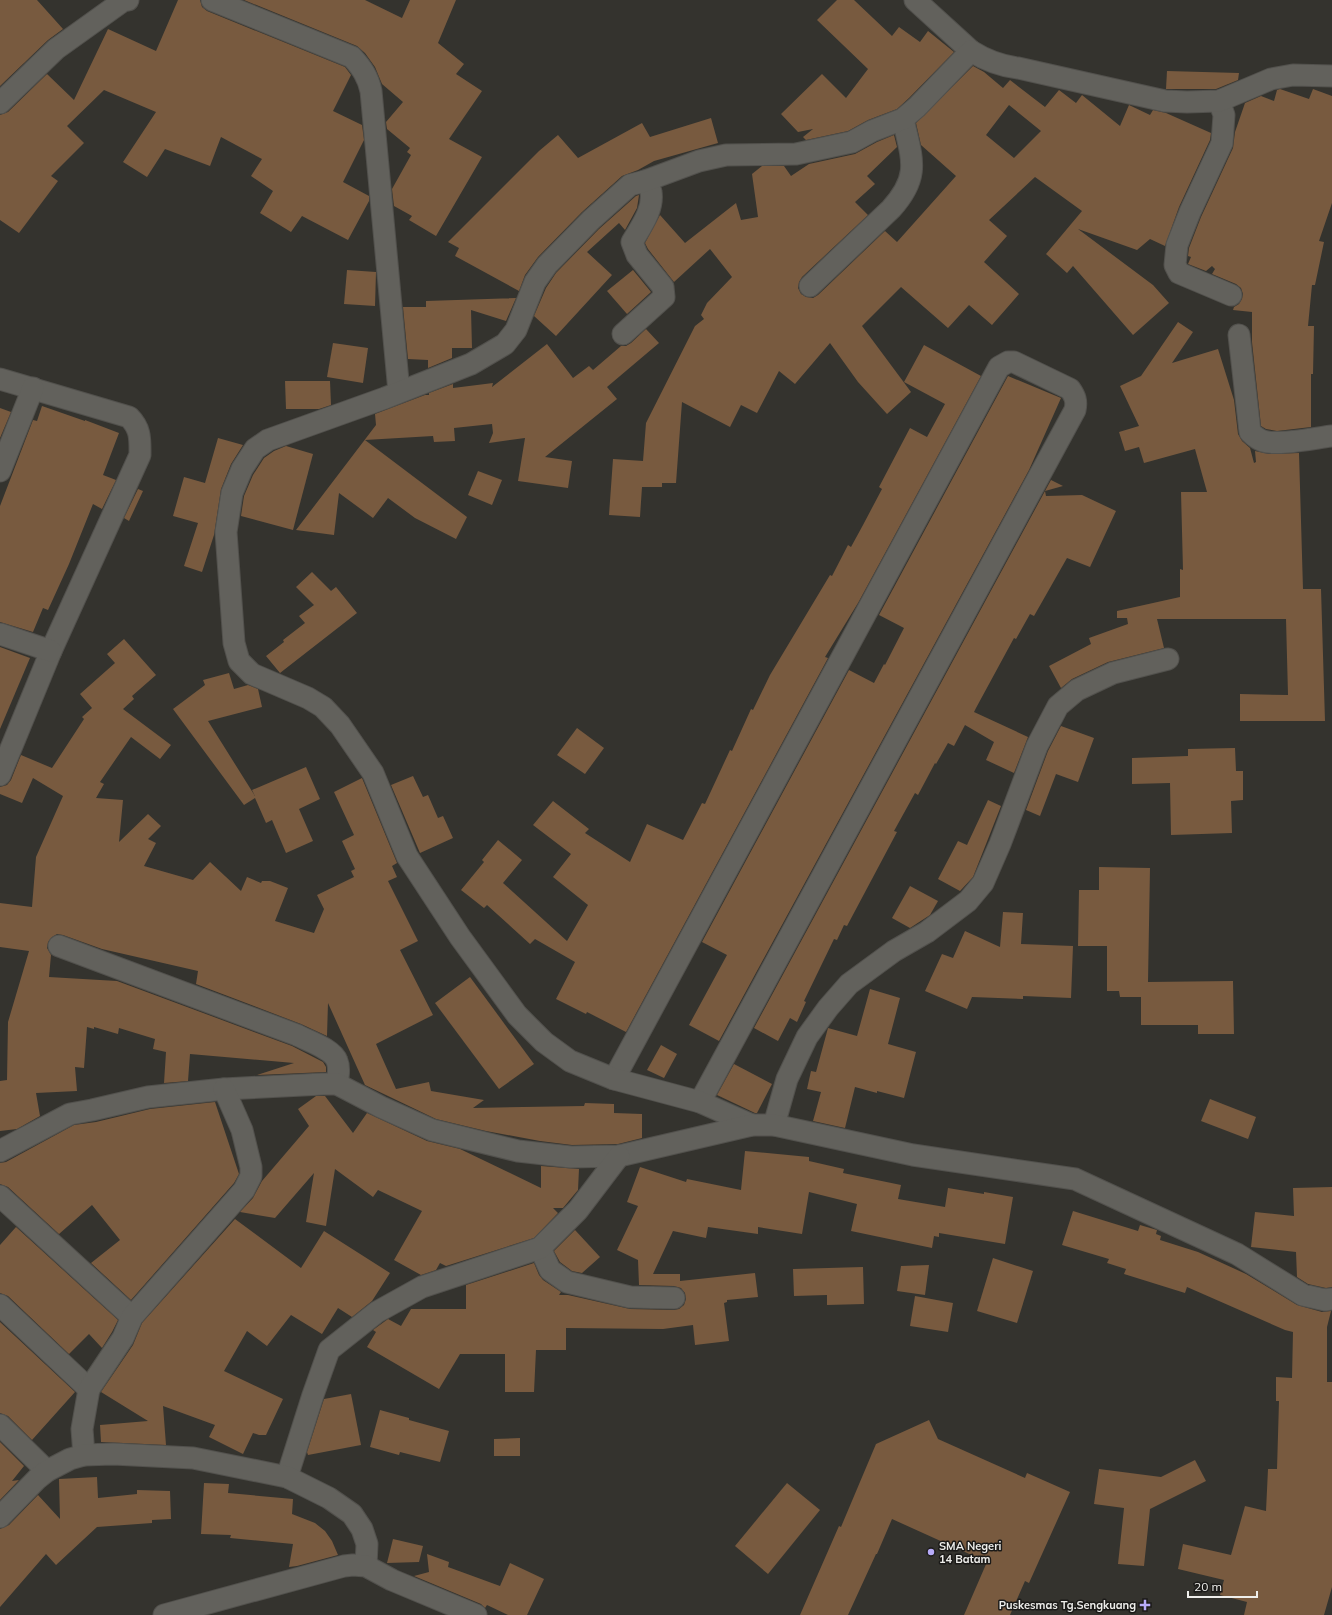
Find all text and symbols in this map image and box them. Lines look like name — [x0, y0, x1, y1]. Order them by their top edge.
place label: SMA Negeri 14 Batam — [939, 1539, 1001, 1566]
marker: SMA Negeri 14 Batam — [926, 1547, 936, 1557]
scale bar — [1188, 1573, 1257, 1599]
text: 20 m — [1194, 1579, 1222, 1594]
place label: Puskesmas Tg.Sengkuang — [999, 1598, 1136, 1612]
marker: Puskesmas Tg.Sengkuang — [1139, 1599, 1151, 1611]

